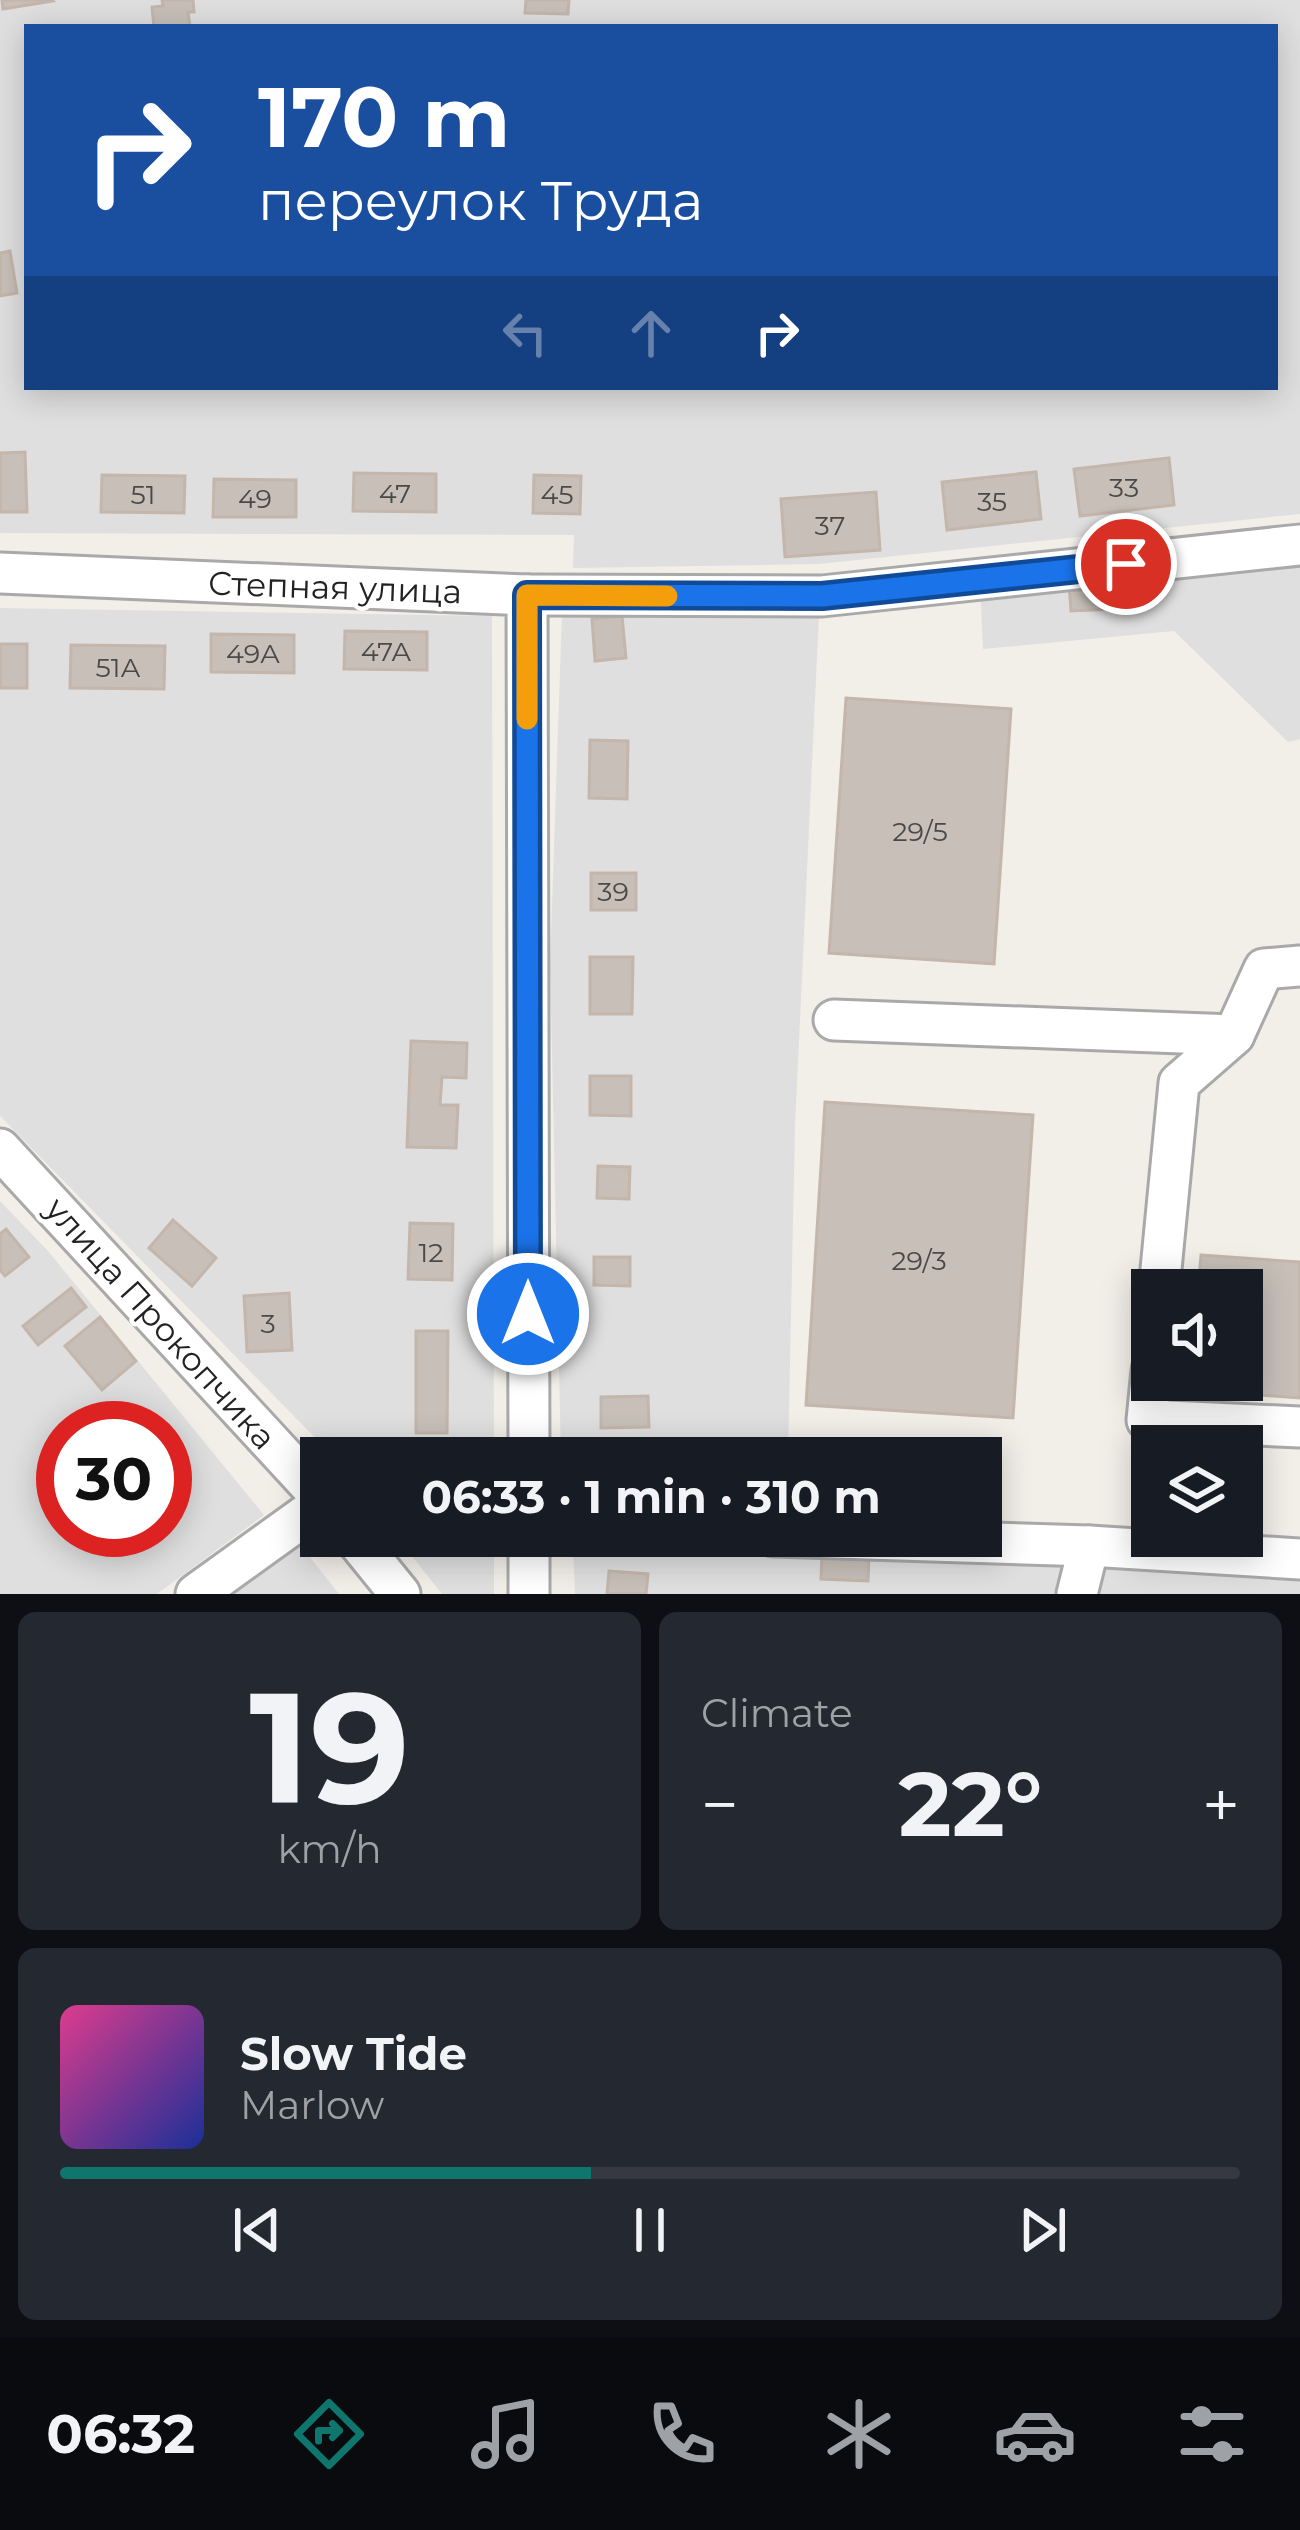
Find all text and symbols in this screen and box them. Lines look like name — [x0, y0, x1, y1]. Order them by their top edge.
text: 170 m — [258, 66, 510, 168]
icon: right — [60, 72, 216, 228]
text: переулок Труда — [258, 168, 703, 234]
icon: left — [492, 300, 558, 366]
icon: ahead — [618, 300, 684, 366]
icon: right — [744, 300, 810, 366]
house number: 33 — [1109, 471, 1139, 504]
house number: 47 — [379, 477, 411, 510]
house number: 51 — [130, 478, 156, 511]
house number: 45 — [540, 478, 574, 511]
house number: 49 — [238, 482, 272, 515]
house number: 35 — [977, 485, 1007, 518]
house number: 37 — [815, 509, 845, 542]
pin — [1075, 513, 1177, 615]
icon: arrive — [1093, 531, 1159, 597]
street label: Степная улица — [207, 563, 463, 611]
house number: 47А — [361, 635, 411, 668]
house number: 49А — [226, 637, 280, 670]
house number: 51А — [95, 651, 141, 684]
house number: 29/5 — [892, 815, 948, 848]
house number: 39 — [597, 875, 629, 908]
street label: улица Прокопчика — [37, 1188, 285, 1457]
house number: 12 — [418, 1236, 444, 1269]
house number: 29/3 — [891, 1244, 947, 1277]
position arrow — [465, 1251, 591, 1377]
map controls — [1131, 1269, 1263, 1557]
button: sound — [1131, 1269, 1263, 1401]
house number: 3 — [260, 1307, 276, 1340]
speed limit sign: 30 — [36, 1401, 192, 1557]
button: layers — [1131, 1425, 1263, 1557]
text: 06:33 · 1 min · 310 m — [421, 1469, 881, 1524]
text: 19 — [249, 1652, 410, 1842]
text: Climate — [701, 1689, 853, 1737]
text: 22° — [899, 1749, 1042, 1859]
text: − — [701, 1764, 739, 1845]
text: + — [1202, 1764, 1240, 1845]
text: km/h — [277, 1825, 382, 1873]
text: Slow Tide — [240, 2026, 467, 2081]
text: Marlow — [240, 2081, 384, 2129]
icon: previous — [224, 2197, 290, 2263]
icon: pause — [617, 2197, 683, 2263]
icon: next — [1010, 2197, 1076, 2263]
icon: directions — [287, 2392, 371, 2476]
icon: music — [464, 2392, 548, 2476]
icon: phone — [640, 2392, 724, 2476]
icon: climate — [817, 2392, 901, 2476]
icon: car — [993, 2392, 1077, 2476]
icon: filters — [1170, 2392, 1254, 2476]
text: 06:32 — [46, 2401, 195, 2467]

